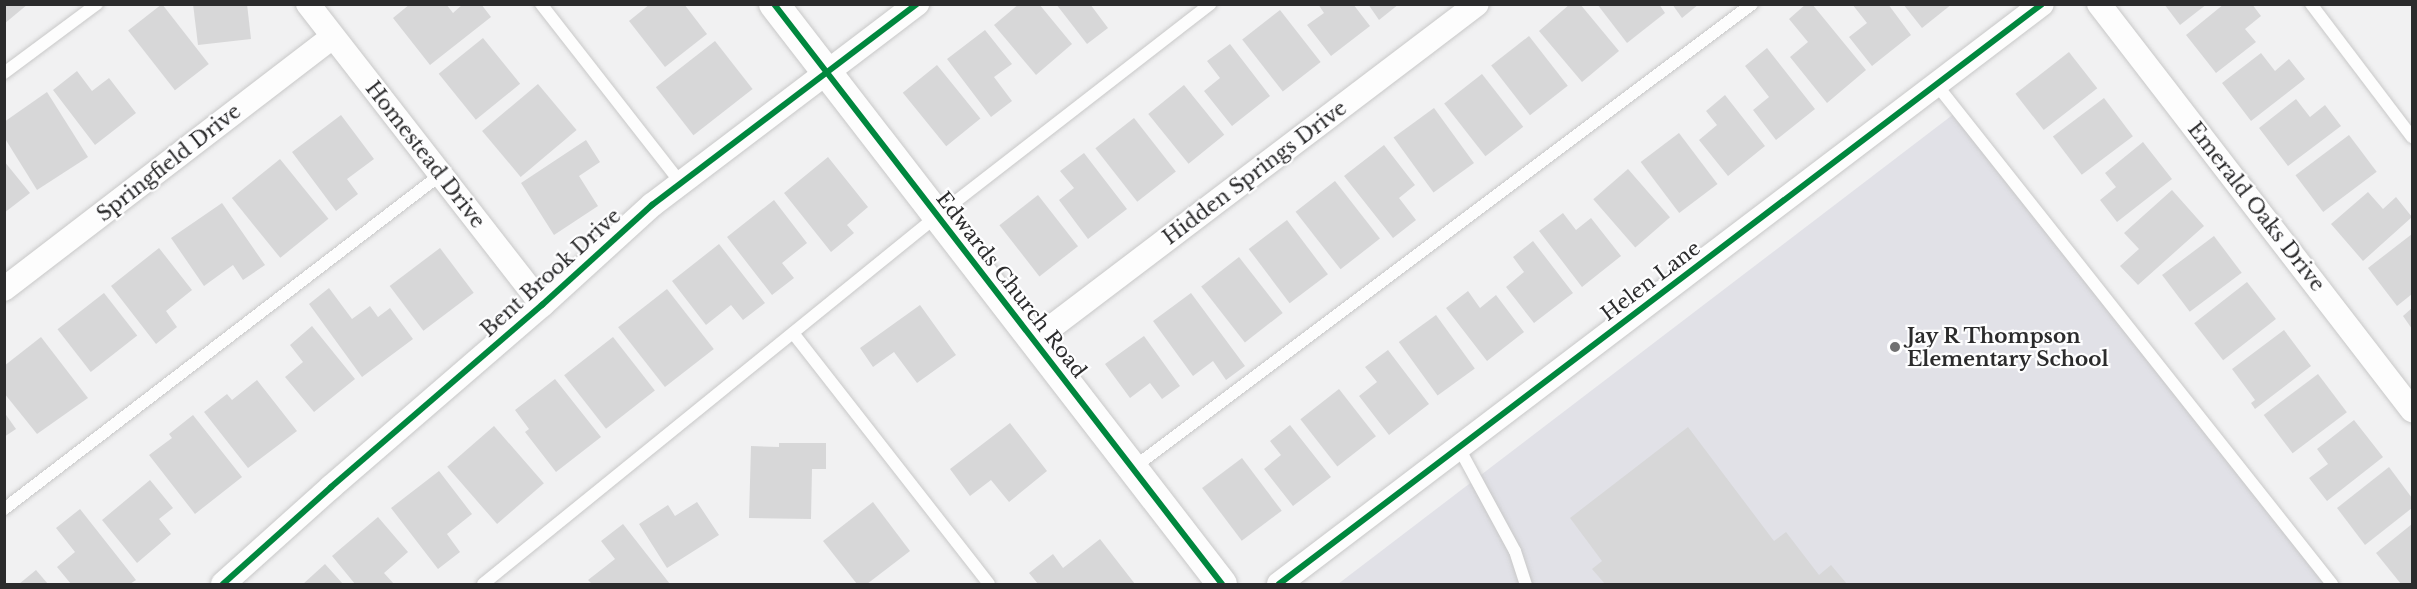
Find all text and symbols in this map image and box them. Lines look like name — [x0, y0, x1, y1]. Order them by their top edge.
street label: Homestead Drive — [360, 77, 490, 233]
street label: Hidden Springs Drive — [1158, 96, 1352, 250]
street label: Springfield Drive — [92, 99, 246, 227]
street label: Emerald Oaks Drive — [2183, 118, 2329, 296]
street label: Edwards Church Road — [931, 187, 1091, 383]
street label: Bent Brook Drive — [476, 204, 626, 342]
street label: Helen Lane — [1597, 236, 1705, 326]
place label: Jay R Thompson Elementary School — [1907, 324, 2109, 371]
marker: Jay R Thompson Elementary School — [1888, 340, 1902, 354]

